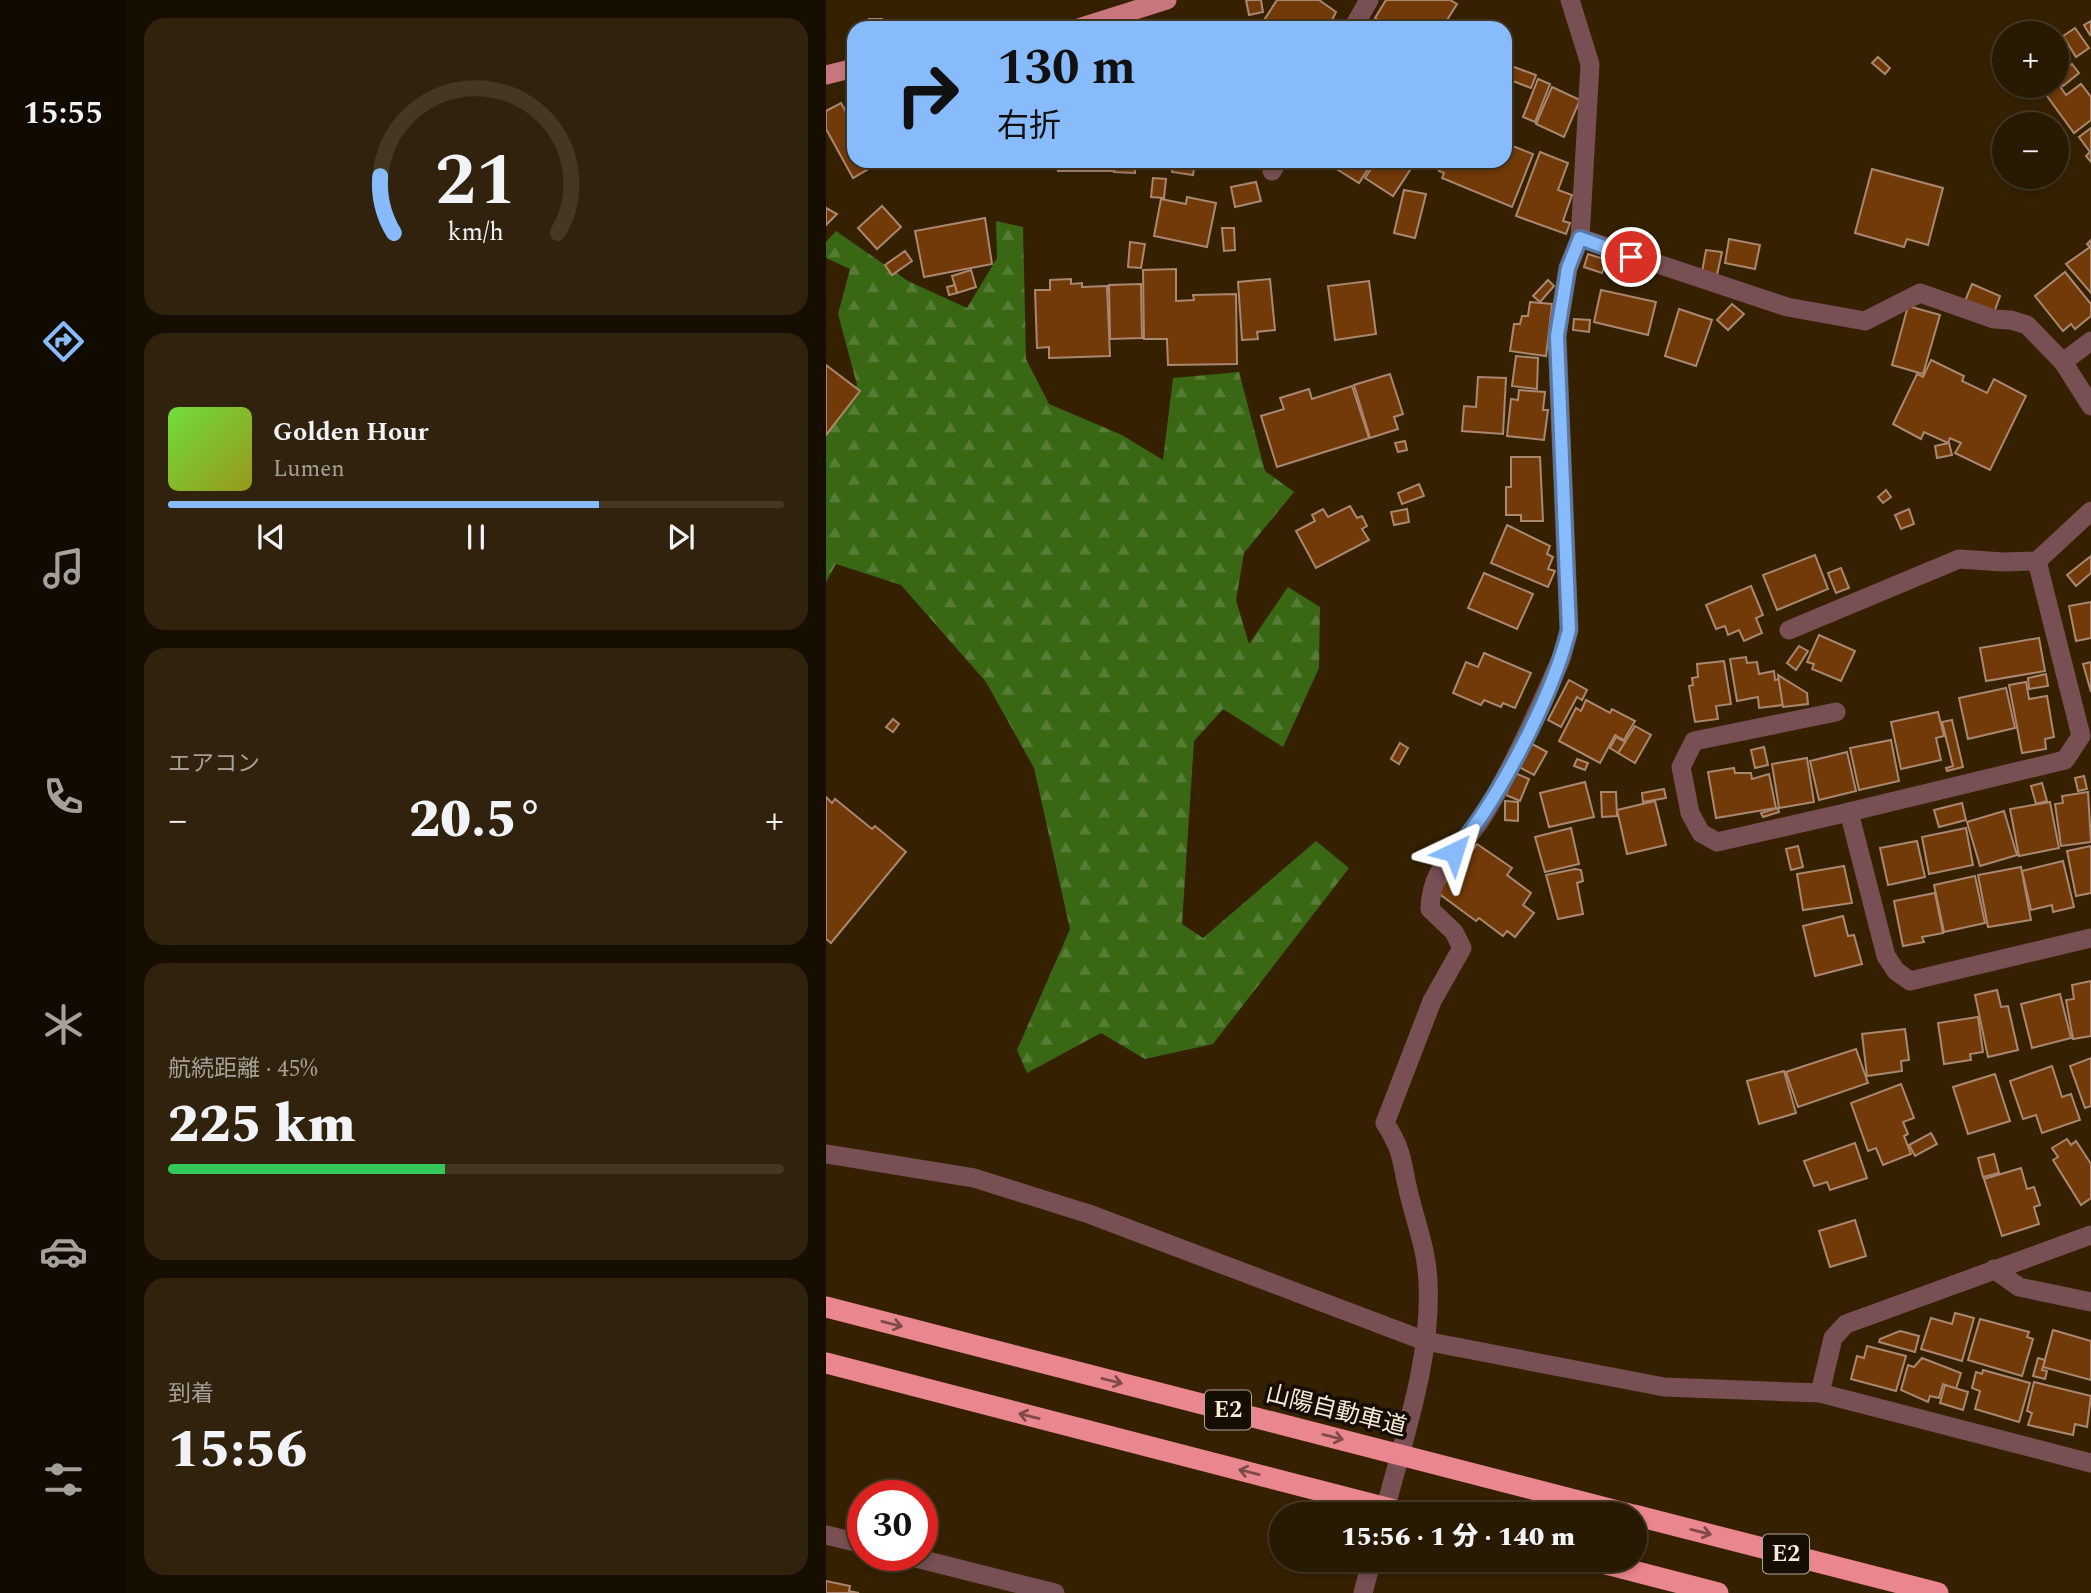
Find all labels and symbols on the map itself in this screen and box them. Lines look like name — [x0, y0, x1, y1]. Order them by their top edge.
pin — [1601, 227, 1661, 287]
position arrow — [1417, 815, 1491, 889]
one-way arrow — [880, 1318, 903, 1331]
one-way arrow — [1101, 1375, 1123, 1388]
street label: 山陽自動車道 — [1262, 1376, 1410, 1446]
road number: E2 — [1205, 1390, 1251, 1429]
one-way arrow — [1018, 1409, 1041, 1422]
one-way arrow — [1322, 1432, 1344, 1445]
one-way arrow — [1239, 1465, 1261, 1478]
speed limit sign: 30 — [847, 1480, 938, 1571]
one-way arrow — [1689, 1526, 1711, 1539]
road number: E2 — [1763, 1534, 1809, 1574]

